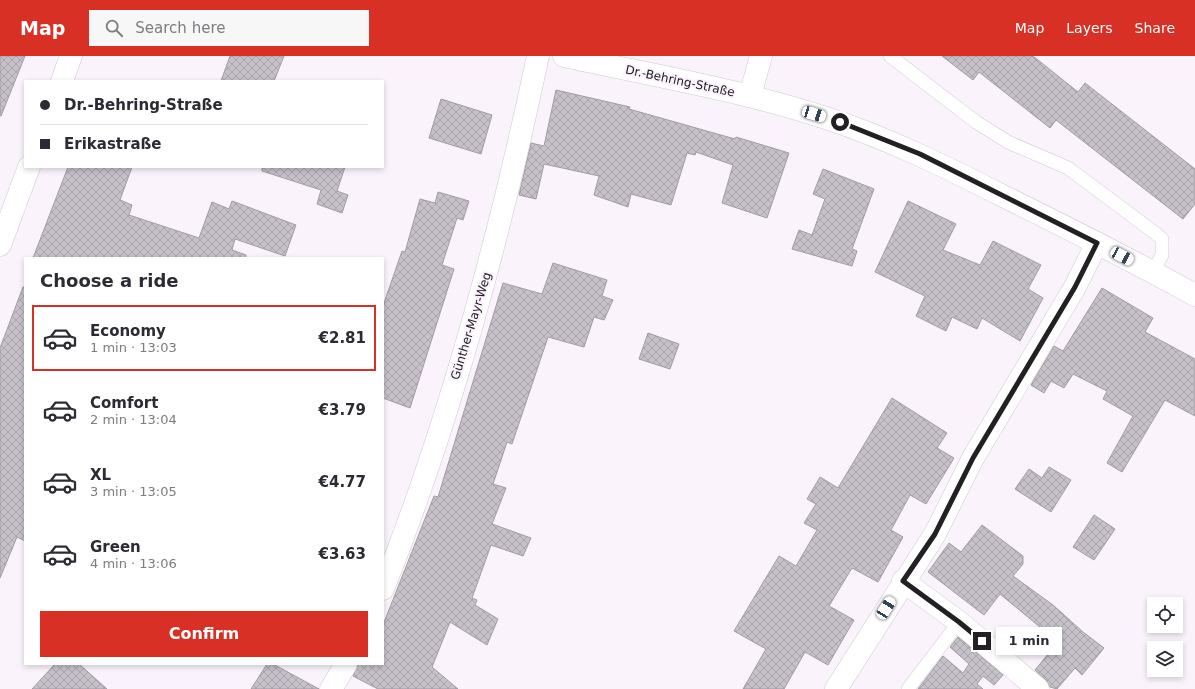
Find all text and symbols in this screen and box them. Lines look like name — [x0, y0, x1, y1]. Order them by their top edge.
search box — [89, 10, 369, 46]
text: Map — [20, 17, 65, 39]
icon: search — [103, 17, 125, 39]
text: Search here — [135, 19, 225, 37]
text: Map — [1015, 20, 1044, 36]
text: Layers — [1066, 20, 1113, 36]
text: Share — [1135, 20, 1175, 36]
street label: Dr.-Behring-Straße — [624, 63, 736, 99]
text: Dr.-Behring-Straße — [64, 96, 223, 114]
car — [801, 105, 827, 123]
route start — [831, 113, 849, 131]
text: Erikastraße — [64, 135, 161, 153]
car — [1109, 245, 1135, 267]
text: Choose a ride — [40, 270, 179, 291]
street label: Günther-Mayr-Weg — [448, 271, 494, 381]
icon: car — [42, 320, 78, 356]
text: Economy — [90, 322, 166, 340]
text: €2.81 — [319, 329, 366, 347]
text: 1 min · 13:03 — [90, 340, 177, 355]
icon: car — [42, 392, 78, 428]
text: Comfort — [90, 394, 158, 412]
text: €3.79 — [319, 401, 366, 419]
text: 2 min · 13:04 — [90, 412, 177, 427]
icon: car — [42, 464, 78, 500]
text: XL — [90, 466, 111, 484]
text: €4.77 — [319, 473, 366, 491]
text: 3 min · 13:05 — [90, 484, 177, 499]
icon: car — [42, 536, 78, 572]
text: Green — [90, 538, 141, 556]
text: €3.63 — [319, 545, 366, 563]
text: 4 min · 13:06 — [90, 556, 177, 571]
car — [875, 595, 897, 621]
map controls — [1147, 597, 1183, 677]
button: locate — [1147, 597, 1183, 633]
button: Confirm — [40, 611, 368, 657]
callout: 1 min — [996, 627, 1062, 655]
route end — [973, 632, 991, 650]
text: 1 min — [1009, 633, 1049, 648]
button: layers — [1147, 641, 1183, 677]

